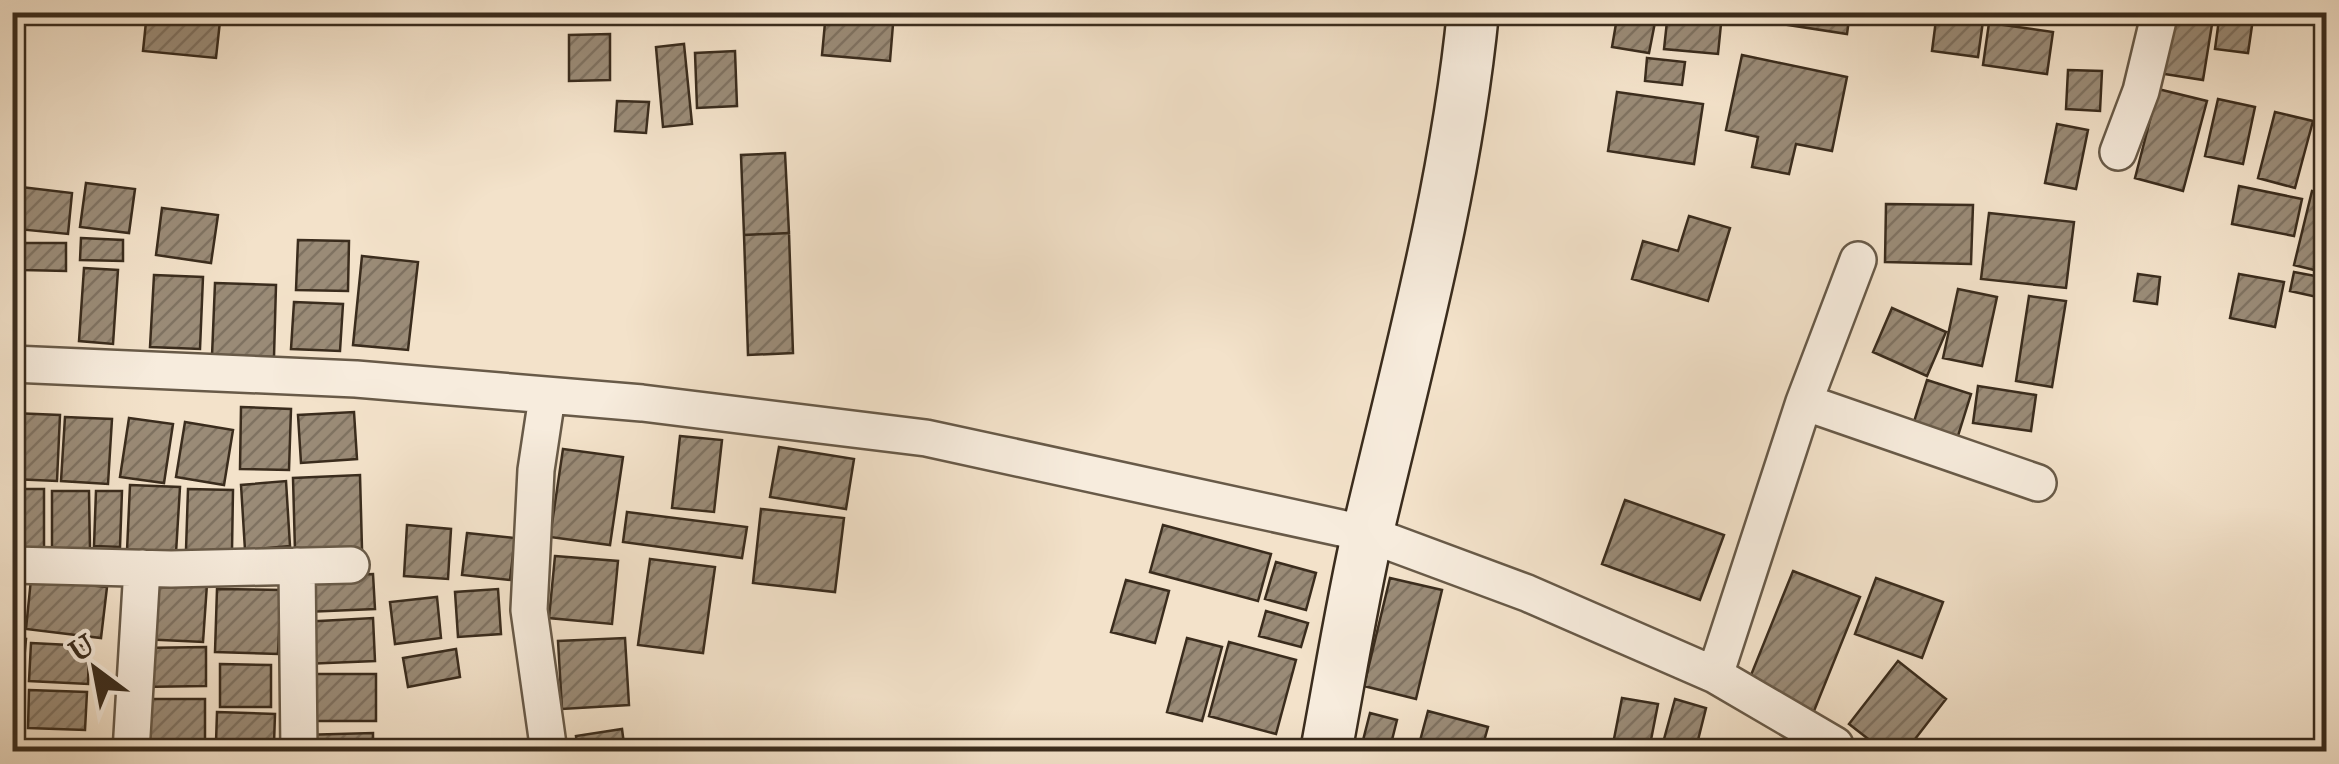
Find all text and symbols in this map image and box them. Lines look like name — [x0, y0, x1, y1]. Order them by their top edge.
north arrow — [45, 619, 145, 719]
text: U — [63, 628, 102, 670]

